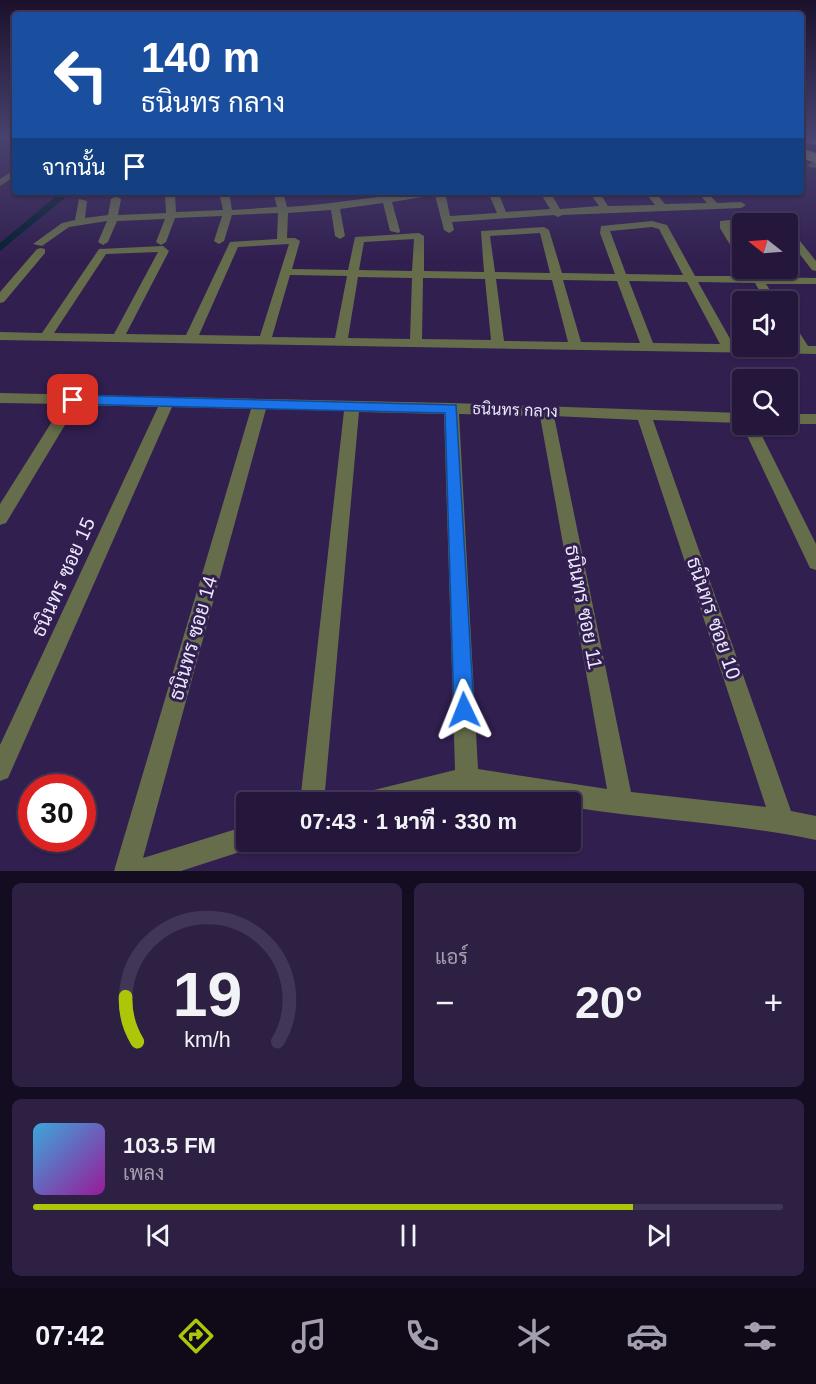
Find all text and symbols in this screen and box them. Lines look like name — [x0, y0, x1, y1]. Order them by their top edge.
text: 140 m — [141, 34, 260, 81]
icon: left — [42, 36, 120, 114]
text: ธนินทร กลาง — [141, 88, 285, 118]
icon: arrive — [118, 150, 151, 183]
text: จากนั้น — [42, 155, 106, 180]
north arrow — [732, 213, 798, 279]
map controls — [732, 213, 798, 435]
button: sound — [732, 291, 798, 357]
button: search — [732, 369, 798, 435]
pin — [47, 374, 98, 425]
icon: arrive — [56, 383, 89, 416]
street label: ธนินทร กลาง — [472, 399, 558, 420]
street label: ธนินทร ซอย 15 — [26, 514, 99, 640]
street label: ธนินทร ซอย 11 — [561, 543, 608, 671]
street label: ธนินทร ซอย 10 — [683, 554, 746, 682]
street label: ธนินทร ซอย 14 — [164, 573, 221, 703]
position arrow — [432, 678, 496, 742]
speed limit sign: 30 — [18, 774, 96, 852]
text: 07:43 · 1 นาที · 330 m — [300, 809, 517, 834]
text: แอร์ — [435, 946, 468, 968]
text: 19 — [172, 960, 242, 1029]
text: 20° — [575, 977, 643, 1028]
text: − — [435, 984, 454, 1021]
text: + — [764, 984, 783, 1021]
text: km/h — [184, 1028, 230, 1052]
text: 103.5 FM — [123, 1133, 216, 1158]
text: เพลง — [123, 1162, 164, 1184]
icon: previous — [142, 1219, 175, 1252]
icon: pause — [392, 1219, 425, 1252]
icon: next — [642, 1219, 675, 1252]
icon: directions — [175, 1315, 217, 1357]
icon: music — [288, 1315, 330, 1357]
icon: phone — [401, 1315, 443, 1357]
icon: climate — [513, 1315, 555, 1357]
icon: car — [626, 1315, 668, 1357]
icon: filters — [739, 1315, 781, 1357]
text: 07:42 — [35, 1321, 104, 1351]

